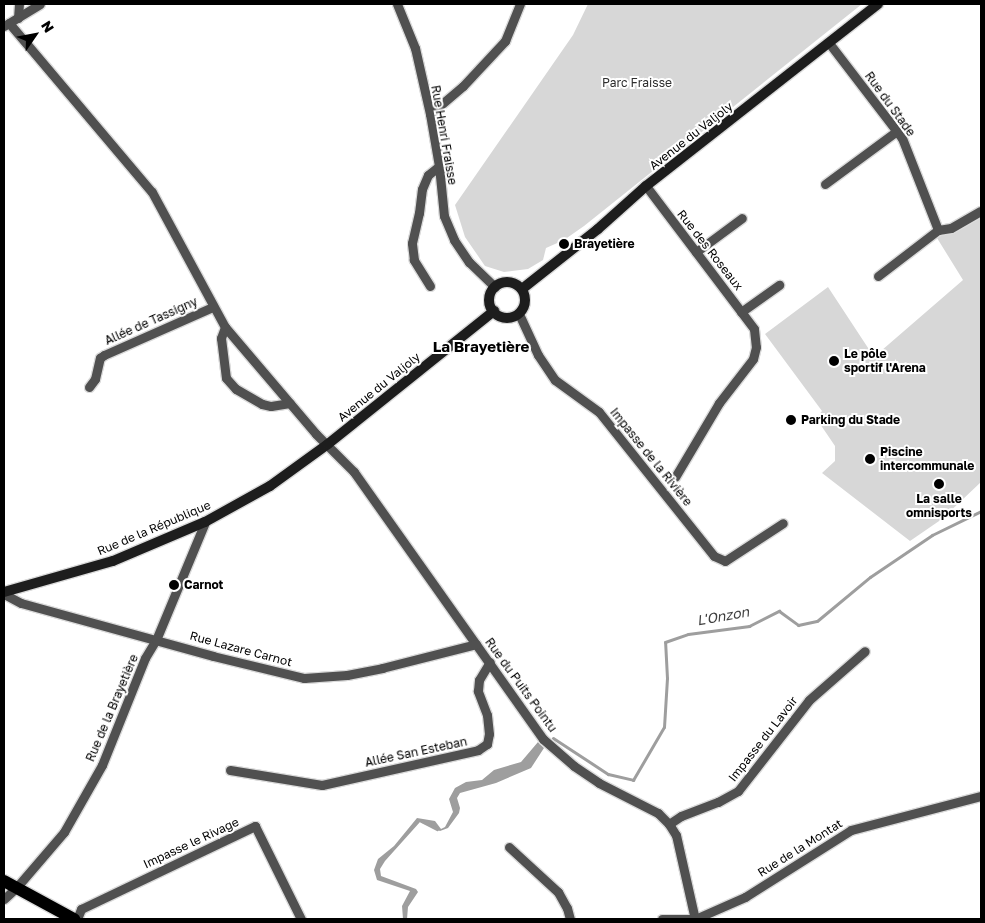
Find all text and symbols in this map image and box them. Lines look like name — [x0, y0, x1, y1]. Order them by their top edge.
north arrow — [10, 10, 60, 60]
text: N — [38, 17, 58, 36]
street label: Rue du Stade — [862, 69, 918, 139]
park label: Parc Fraisse — [602, 76, 672, 90]
street label: Rue Henri Fraisse — [428, 84, 460, 186]
street label: Avenue du Valjoly — [647, 99, 735, 173]
street label: Rue des Roseaux — [674, 207, 746, 293]
place label: Brayetière — [574, 237, 634, 251]
marker: Brayetière — [558, 238, 570, 250]
street label: Allée de Tassigny — [102, 294, 200, 348]
district label: La Brayetière — [433, 338, 529, 356]
place label: Le pôle sportif l'Arena — [844, 347, 926, 375]
street label: Avenue du Valjoly — [335, 349, 423, 425]
marker: Le pôle sportif l'Arena — [828, 355, 840, 367]
street label: Impasse de la Rivière — [607, 405, 695, 509]
place label: Parking du Stade — [801, 413, 900, 427]
marker: Parking du Stade — [785, 414, 797, 426]
place label: Piscine intercommunale — [880, 445, 974, 473]
marker: Piscine intercommunale — [864, 453, 876, 465]
marker: La salle omnisports — [933, 478, 945, 490]
place label: La salle omnisports — [906, 492, 972, 520]
street label: Rue de la République — [95, 498, 213, 558]
place label: Carnot — [184, 578, 223, 592]
marker: Carnot — [168, 579, 180, 591]
water label: L'Onzon — [696, 603, 750, 629]
street label: Rue Lazare Carnot — [188, 628, 294, 670]
street label: Rue du Puits Pointu — [482, 635, 560, 735]
street label: Rue de la Brayetière — [83, 652, 141, 764]
street label: Impasse du Lavoir — [725, 694, 801, 784]
street label: Allée San Esteban — [364, 734, 468, 770]
street label: Impasse le Rivage — [141, 815, 241, 871]
street label: Rue de la Montat — [755, 816, 845, 880]

